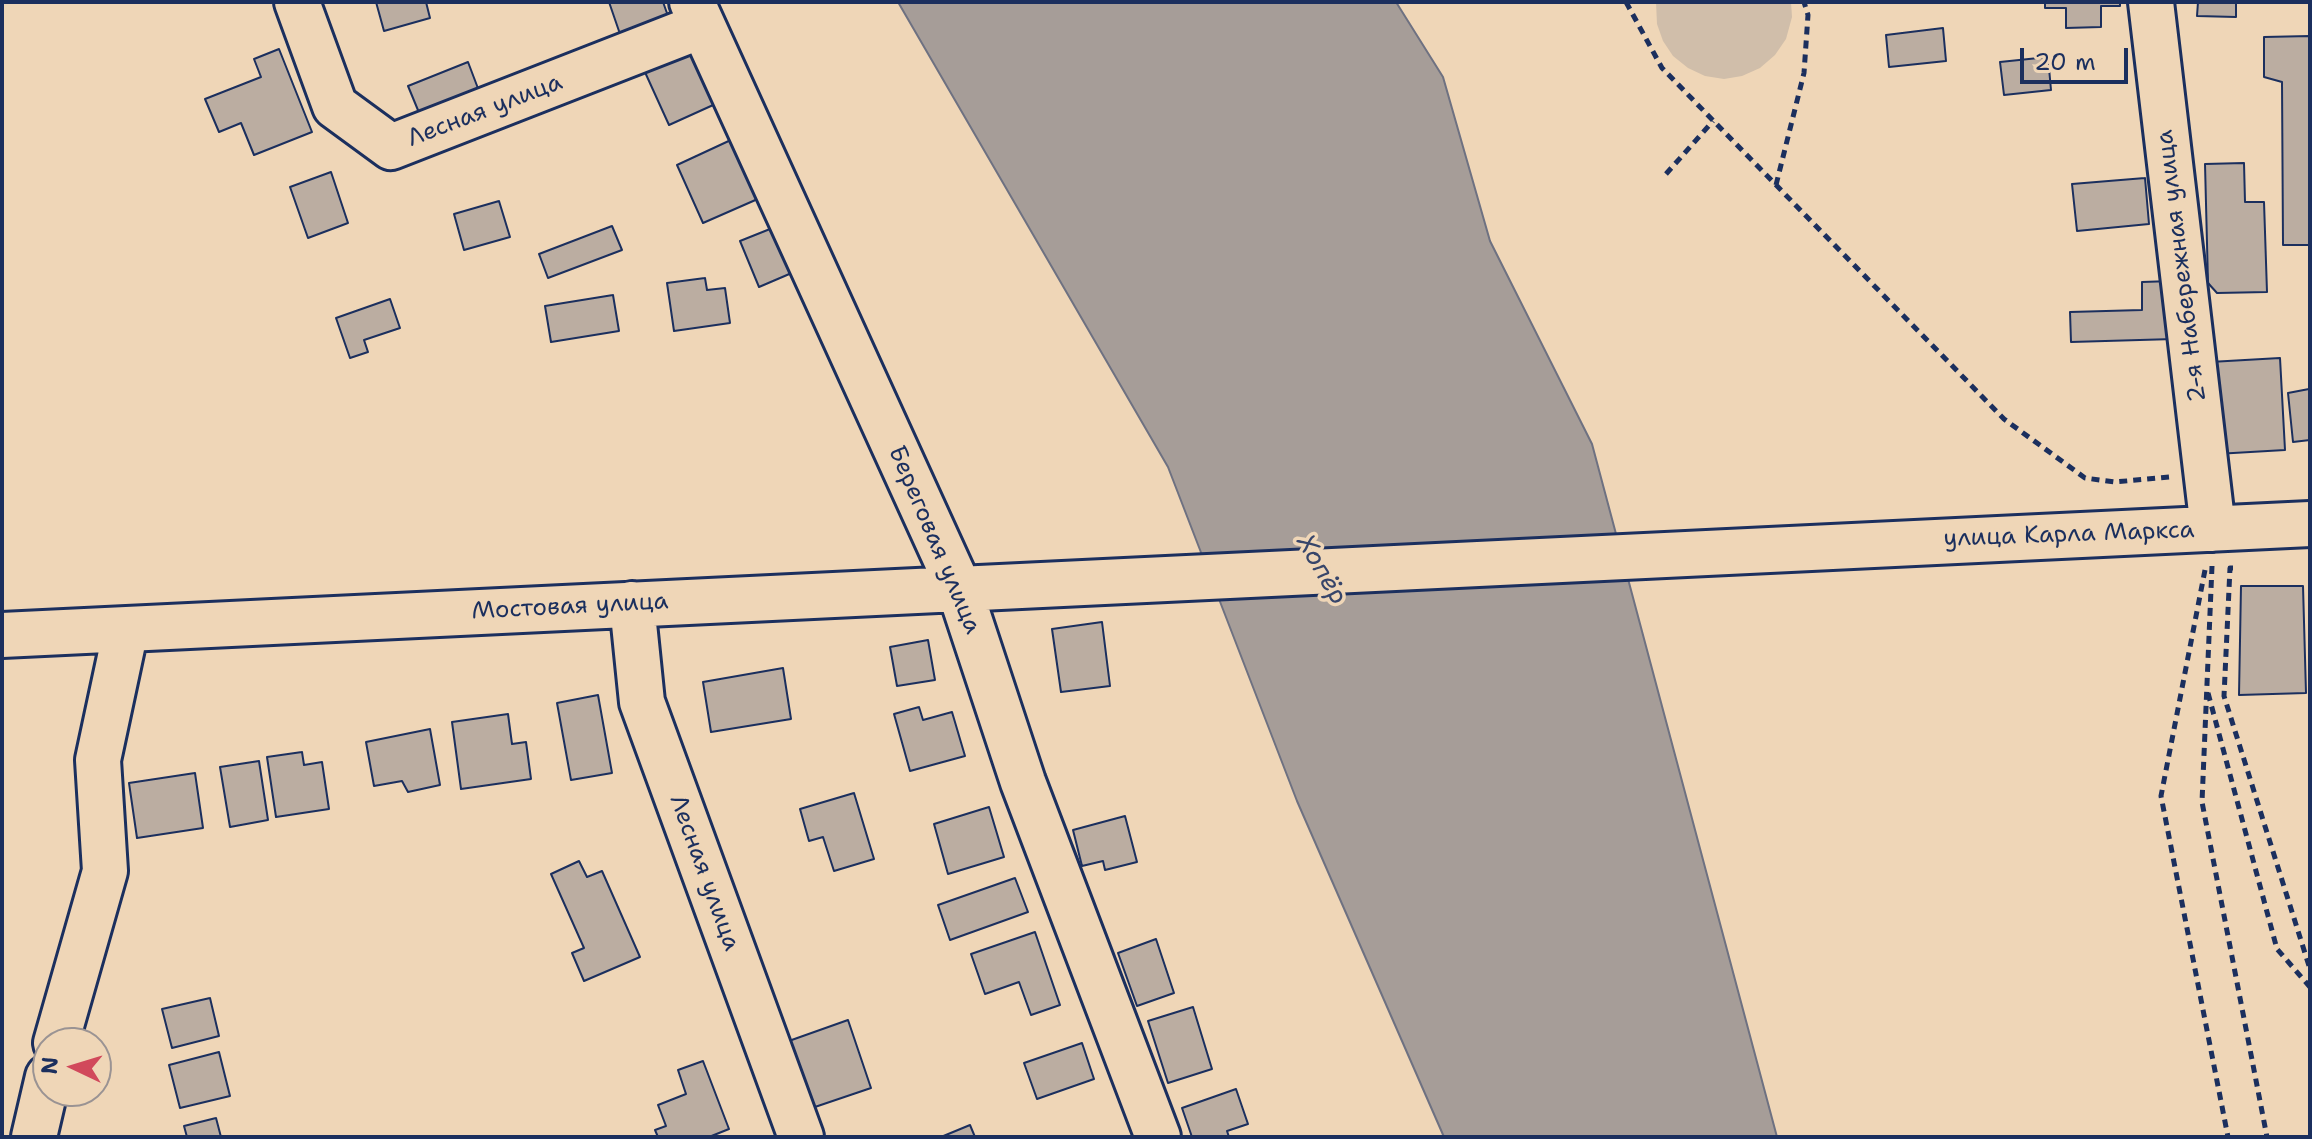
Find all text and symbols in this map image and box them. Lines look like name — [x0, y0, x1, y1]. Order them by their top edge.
scale bar — [2024, 32, 2132, 82]
text: 20 m — [2034, 46, 2096, 78]
street label: Лесная улица — [404, 68, 566, 154]
street label: 2-я Набережная улица — [2151, 128, 2213, 404]
street label: Береговая улица — [881, 442, 987, 638]
street label: улица Карла Маркса — [1943, 516, 2195, 554]
water label: Хопёр — [1289, 529, 1353, 611]
street label: Мостовая улица — [471, 587, 669, 627]
street label: Лесная улица — [663, 791, 745, 955]
north arrow — [32, 1027, 112, 1107]
text: N — [34, 1056, 65, 1075]

